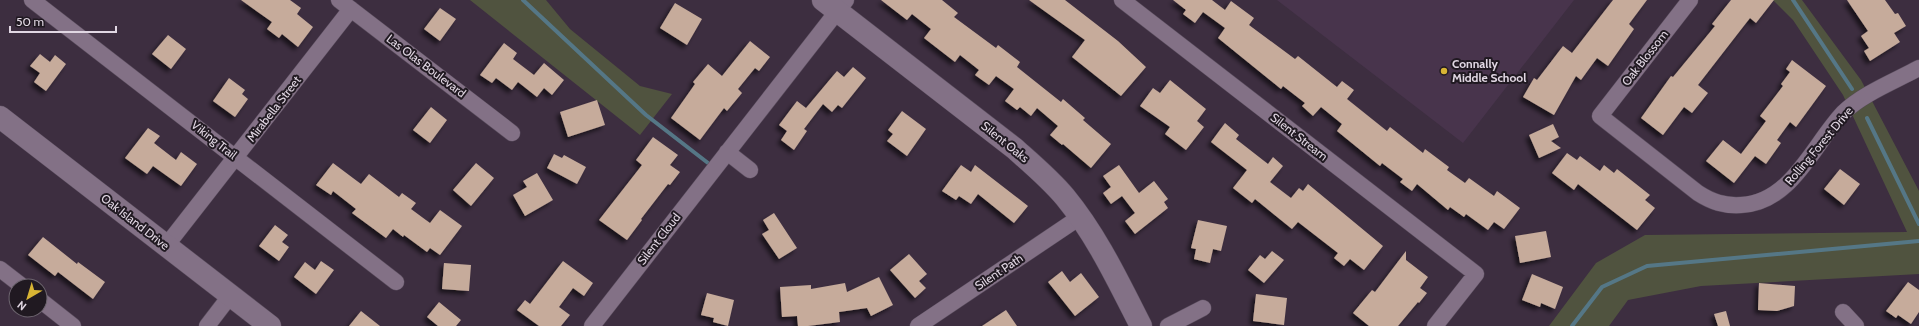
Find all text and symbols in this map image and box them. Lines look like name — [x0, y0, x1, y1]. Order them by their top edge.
scale bar — [10, 8, 116, 34]
text: 50 m — [16, 14, 44, 29]
street label: Oak Blossom — [1618, 27, 1671, 89]
street label: Las Olas Boulevard — [384, 31, 469, 100]
place label: Connally Middle School — [1452, 56, 1526, 85]
marker: Connally Middle School — [1439, 66, 1449, 76]
street label: Mirabella Street — [243, 73, 304, 145]
street label: Rolling Forest Drive — [1781, 103, 1856, 188]
street label: Silent Stream — [1268, 110, 1331, 164]
street label: Viking Trail — [188, 117, 240, 162]
street label: Silent Oaks — [978, 118, 1032, 165]
street label: Oak Island Drive — [98, 190, 172, 253]
street label: Silent Cloud — [634, 210, 683, 268]
street label: Silent Path — [972, 250, 1026, 293]
north arrow — [8, 278, 48, 318]
text: N — [14, 298, 29, 314]

